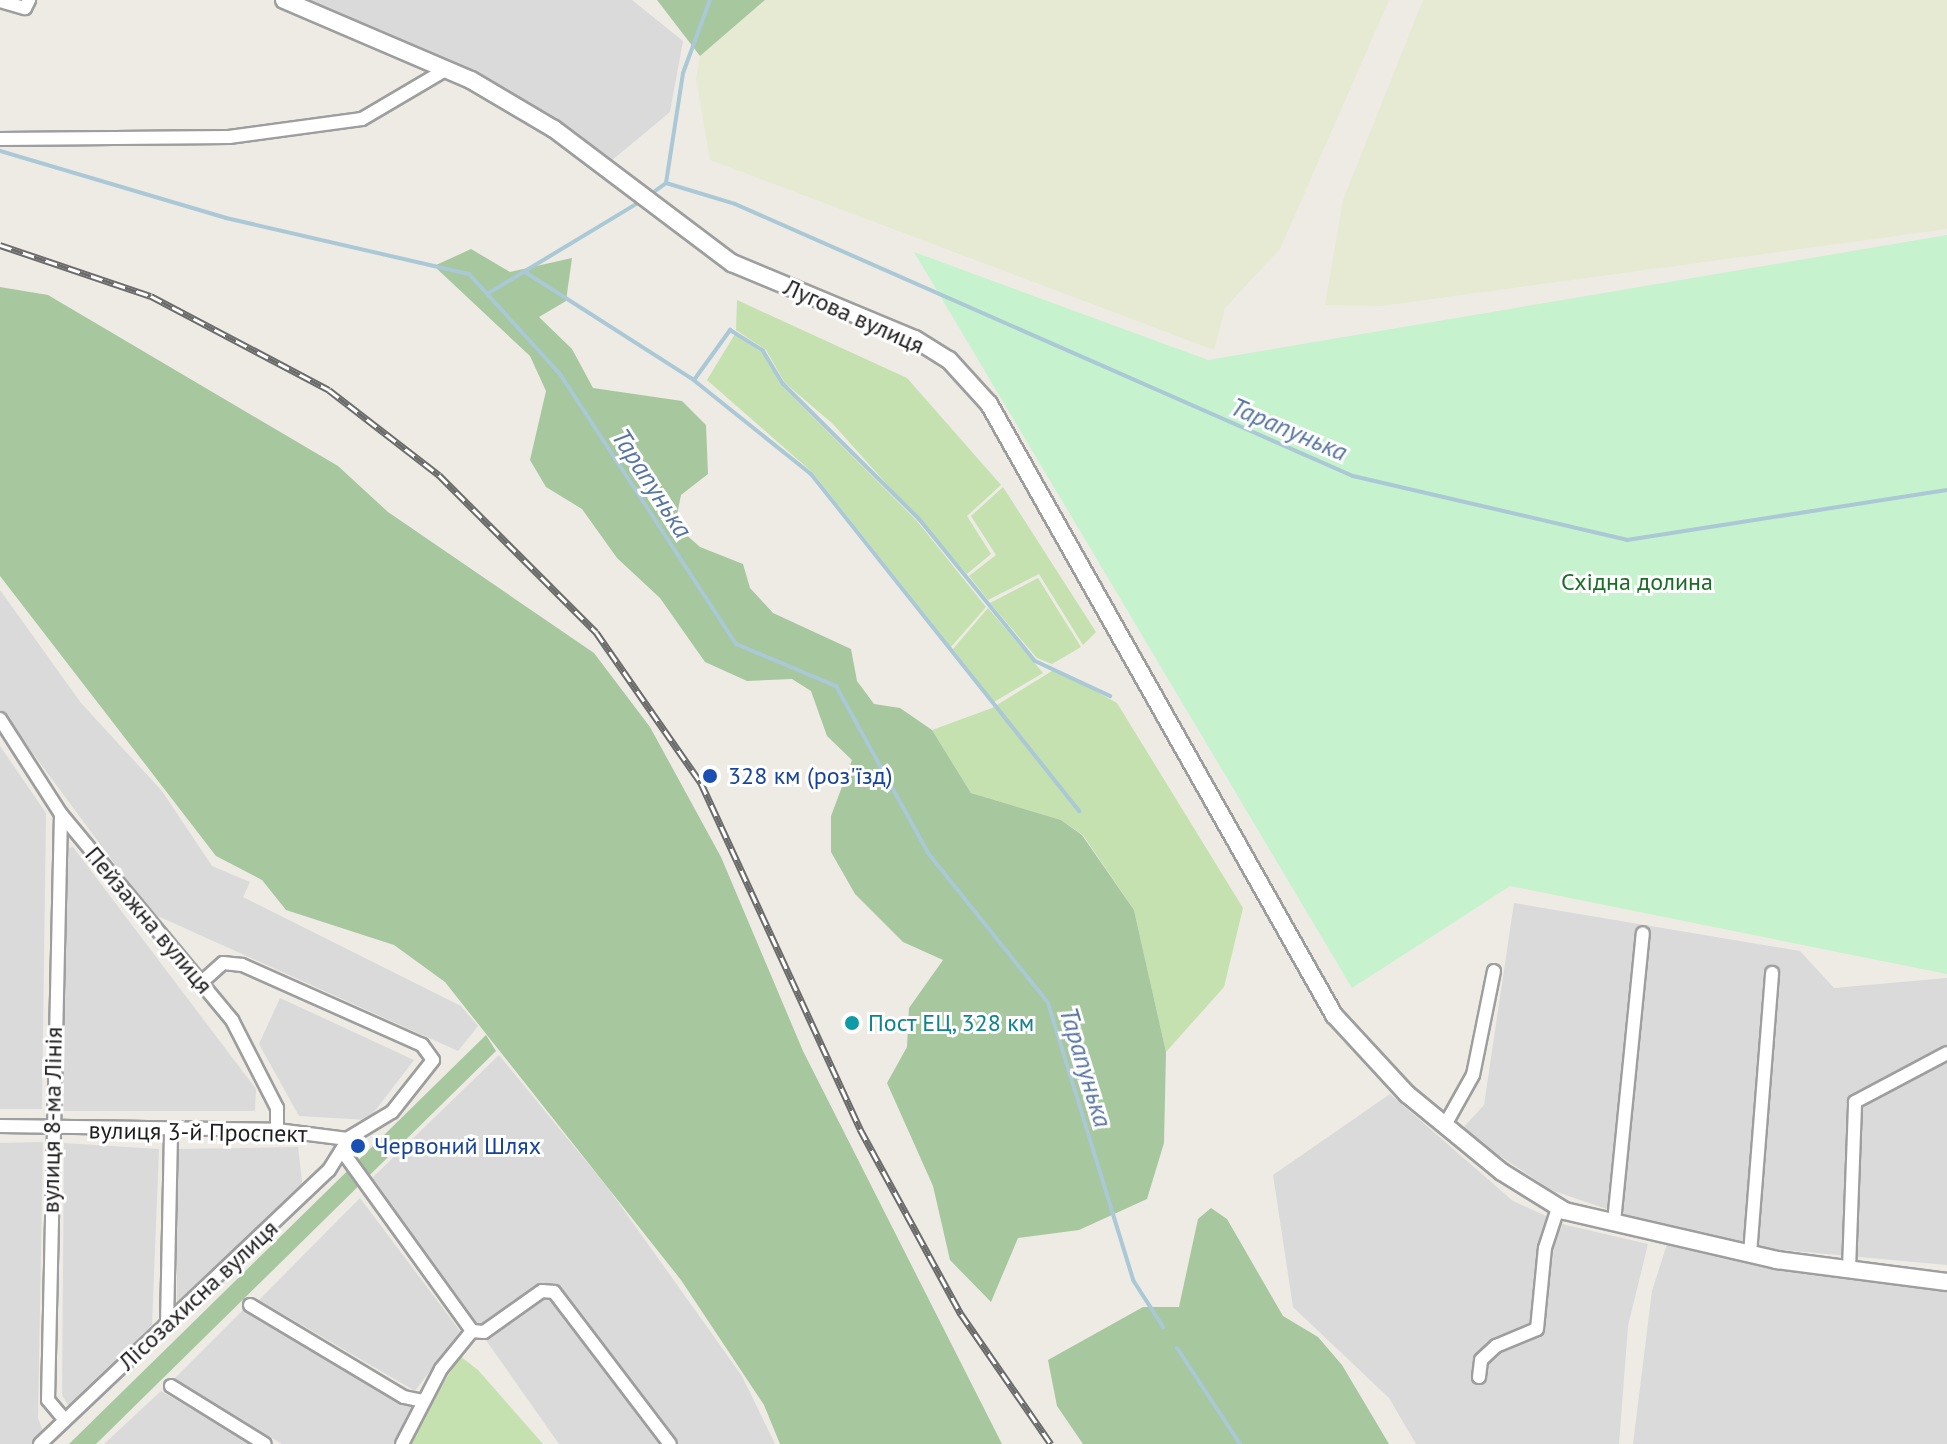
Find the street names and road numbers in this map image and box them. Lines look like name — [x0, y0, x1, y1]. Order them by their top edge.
street label: Лугова вулиця — [779, 272, 929, 360]
street label: Пейзажна вулиця — [79, 841, 219, 999]
street label: вулиця 8-ма Лінія — [36, 1026, 68, 1214]
street label: вулиця 3-й Проспект — [88, 1116, 308, 1148]
street label: Лісозахисна вулиця — [112, 1214, 284, 1376]

